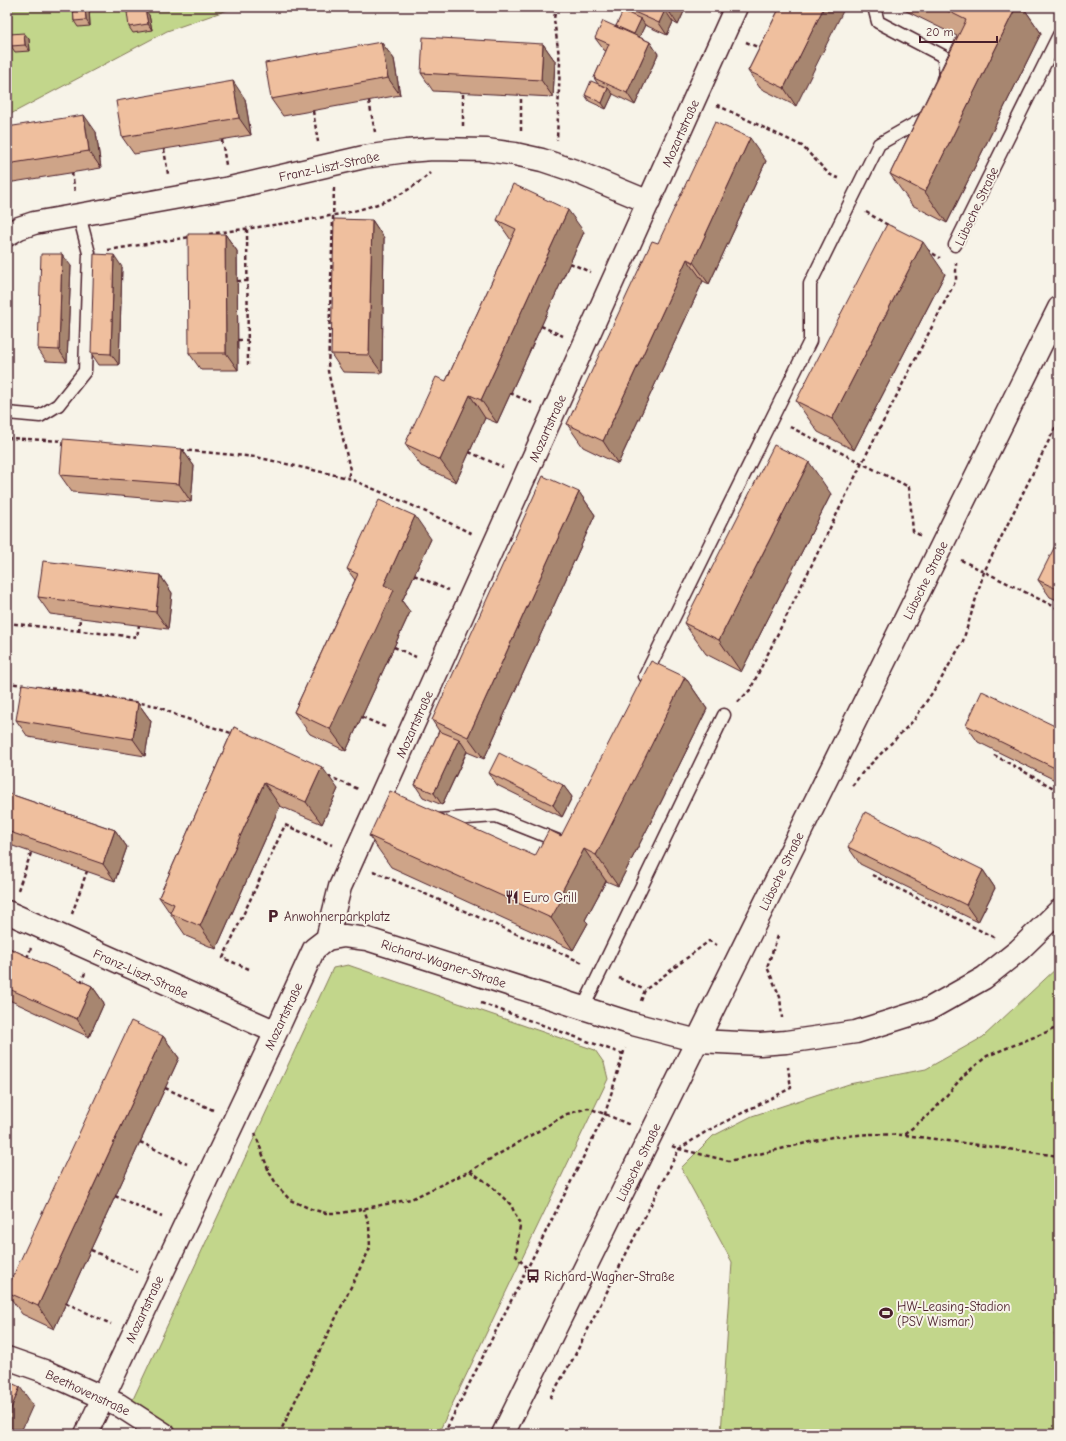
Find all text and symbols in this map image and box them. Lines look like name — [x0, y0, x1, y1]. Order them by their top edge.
scale bar — [920, 18, 997, 44]
text: 20 m — [926, 25, 954, 39]
street label: Mozartstraße — [659, 97, 702, 169]
street label: Franz-Liszt-Straße — [277, 148, 381, 184]
street label: Lübsche Straße — [952, 164, 1001, 248]
street label: Mozartstraße — [526, 392, 569, 464]
street label: Lübsche Straße — [900, 538, 951, 622]
street label: Mozartstraße — [393, 688, 436, 760]
street label: Lübsche Straße — [756, 829, 807, 913]
restaurant icon: Euro Grill — [504, 889, 520, 905]
place label: Euro Grill — [523, 890, 577, 905]
parking icon: Anwohnerparkplatz — [265, 908, 281, 924]
place label: Anwohnerparkplatz — [284, 909, 390, 924]
street label: Richard-Wagner-Straße — [379, 936, 509, 991]
street label: Franz-Liszt-Straße — [91, 946, 191, 1001]
street label: Mozartstraße — [261, 980, 306, 1052]
street label: Lübsche Straße — [613, 1120, 664, 1204]
bus stop icon: Richard-Wagner-Straße — [525, 1268, 541, 1284]
place label: Richard-Wagner-Straße — [544, 1269, 675, 1284]
street label: Mozartstraße — [122, 1273, 167, 1345]
place label: HW-Leasing-Stadion (PSV Wismar) — [897, 1299, 1011, 1329]
sports icon: HW-Leasing-Stadion (PSV Wismar) — [878, 1305, 894, 1321]
street label: Beethovenstraße — [43, 1366, 133, 1419]

